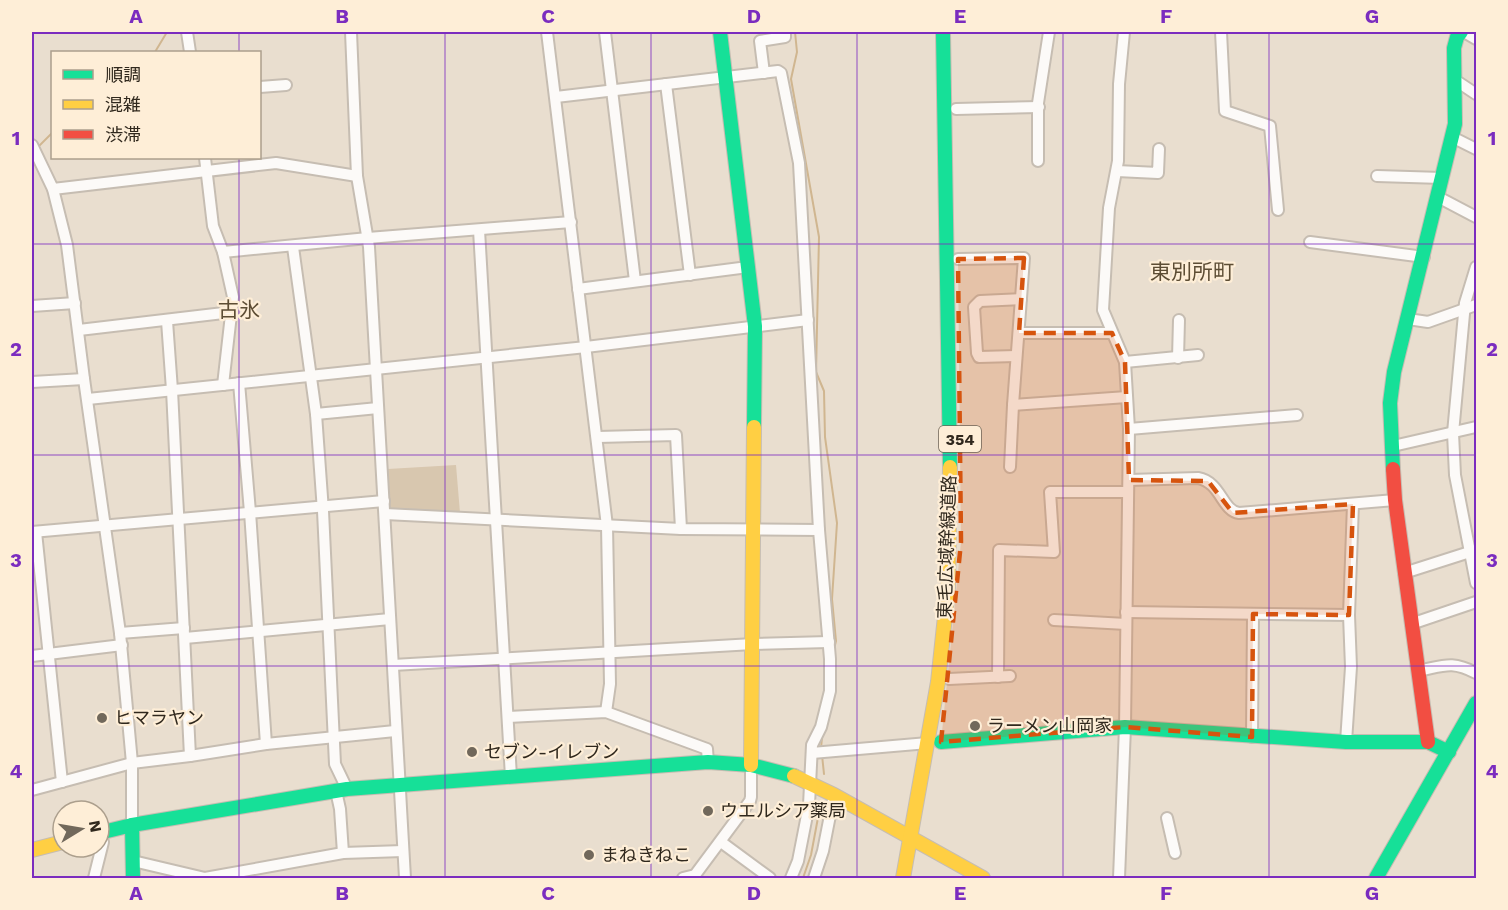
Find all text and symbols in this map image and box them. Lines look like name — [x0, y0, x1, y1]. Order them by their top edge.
text: A — [129, 4, 143, 28]
text: B — [335, 4, 349, 28]
text: C — [541, 4, 555, 28]
text: D — [747, 4, 761, 28]
text: E — [954, 4, 966, 28]
text: F — [1160, 4, 1172, 28]
text: G — [1365, 4, 1379, 28]
legend — [51, 51, 261, 159]
text: 順調 — [105, 64, 141, 85]
text: 混雑 — [105, 94, 141, 115]
text: 渋滞 — [105, 124, 141, 145]
text: 1 — [12, 126, 20, 150]
text: 1 — [1488, 126, 1496, 150]
district label: 東別所町 — [1150, 259, 1234, 284]
district label: 古氷 — [218, 297, 260, 322]
text: 2 — [10, 337, 22, 361]
text: 2 — [1486, 337, 1498, 361]
road number: 354 — [939, 426, 981, 452]
street label: 東毛広域幹線道路 — [933, 475, 960, 619]
text: 3 — [10, 548, 22, 572]
text: 3 — [1486, 548, 1498, 572]
place label: ヒマラヤン — [114, 707, 204, 728]
marker: ヒマラヤン — [95, 711, 109, 725]
place label: ラーメン山岡家 — [987, 715, 1112, 736]
marker: ラーメン山岡家 — [968, 719, 982, 733]
place label: セブン-イレブン — [484, 741, 619, 762]
marker: セブン-イレブン — [465, 745, 479, 759]
text: 4 — [10, 759, 23, 783]
text: 4 — [1486, 759, 1499, 783]
north arrow — [51, 799, 111, 859]
place label: ウエルシア薬局 — [720, 800, 846, 821]
marker: ウエルシア薬局 — [701, 804, 715, 818]
text: N — [85, 819, 106, 834]
place label: まねきねこ — [601, 844, 691, 865]
marker: まねきねこ — [582, 848, 596, 862]
text: A — [129, 881, 143, 905]
text: B — [335, 881, 349, 905]
text: C — [541, 881, 555, 905]
text: D — [747, 881, 761, 905]
text: E — [954, 881, 966, 905]
text: F — [1160, 881, 1172, 905]
text: G — [1365, 881, 1379, 905]

